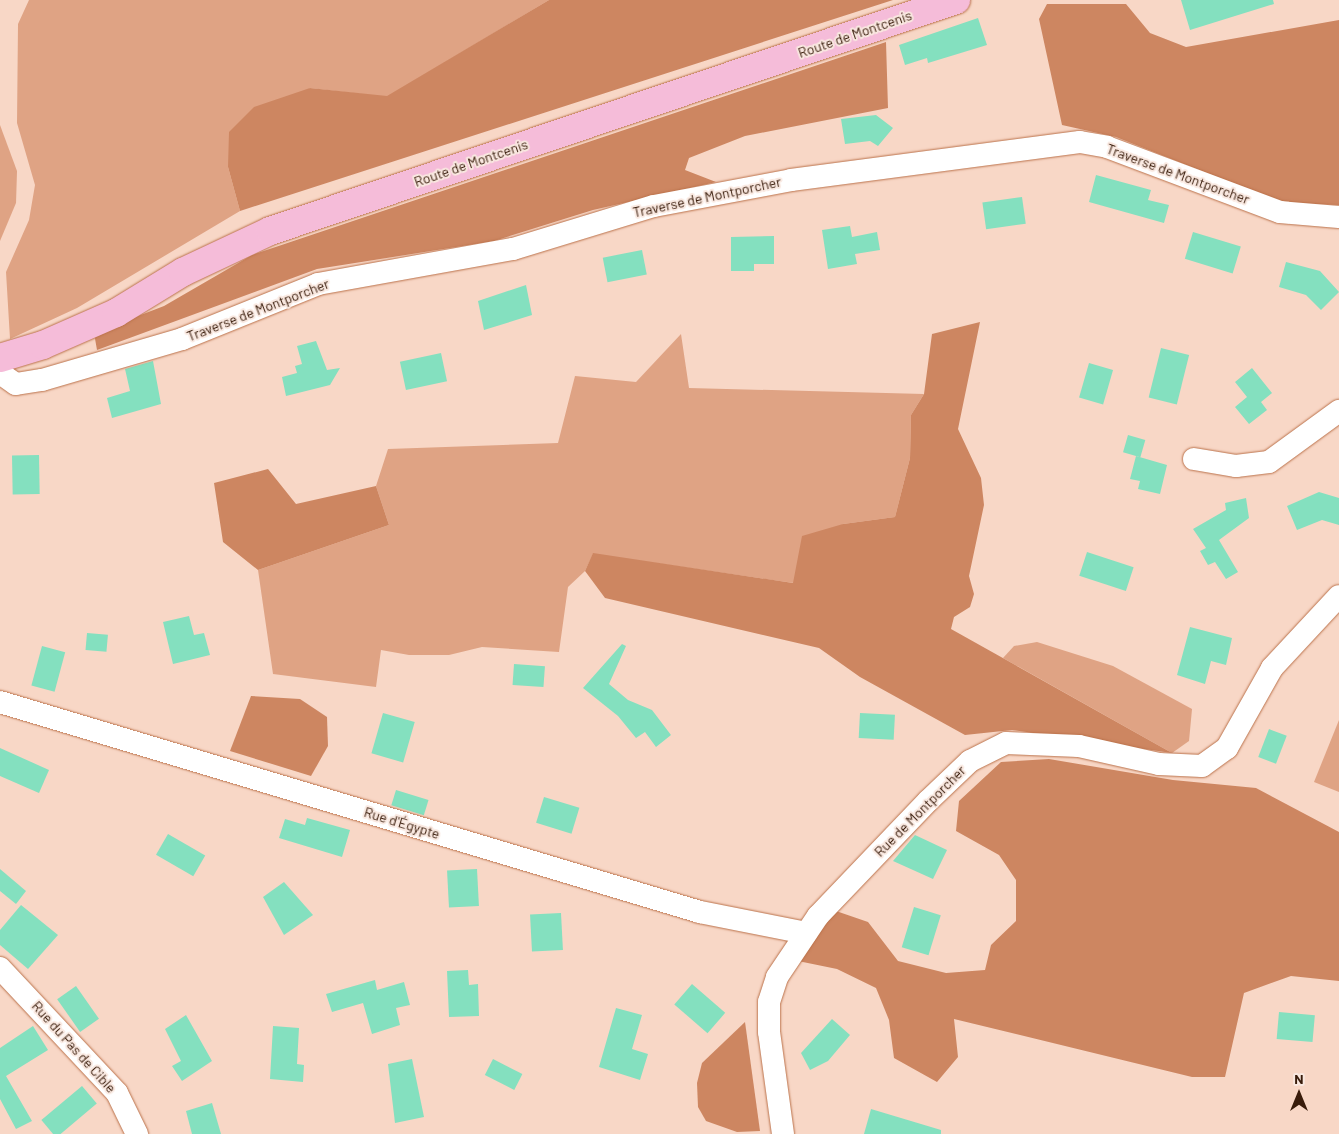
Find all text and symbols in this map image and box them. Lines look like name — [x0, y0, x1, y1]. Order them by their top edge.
street label: Route de Montcenis — [796, 7, 914, 61]
street label: Route de Montcenis — [412, 136, 530, 190]
street label: Traverse de Montporcher — [1104, 140, 1252, 208]
street label: Traverse de Montporcher — [631, 173, 783, 221]
street label: Traverse de Montporcher — [184, 275, 332, 345]
street label: Rue de Montporcher — [871, 762, 969, 860]
street label: Rue d'Égypte — [362, 804, 442, 842]
street label: Rue du Pas de Cible — [28, 998, 120, 1096]
north arrow — [1274, 1069, 1324, 1119]
text: N — [1294, 1070, 1304, 1087]

